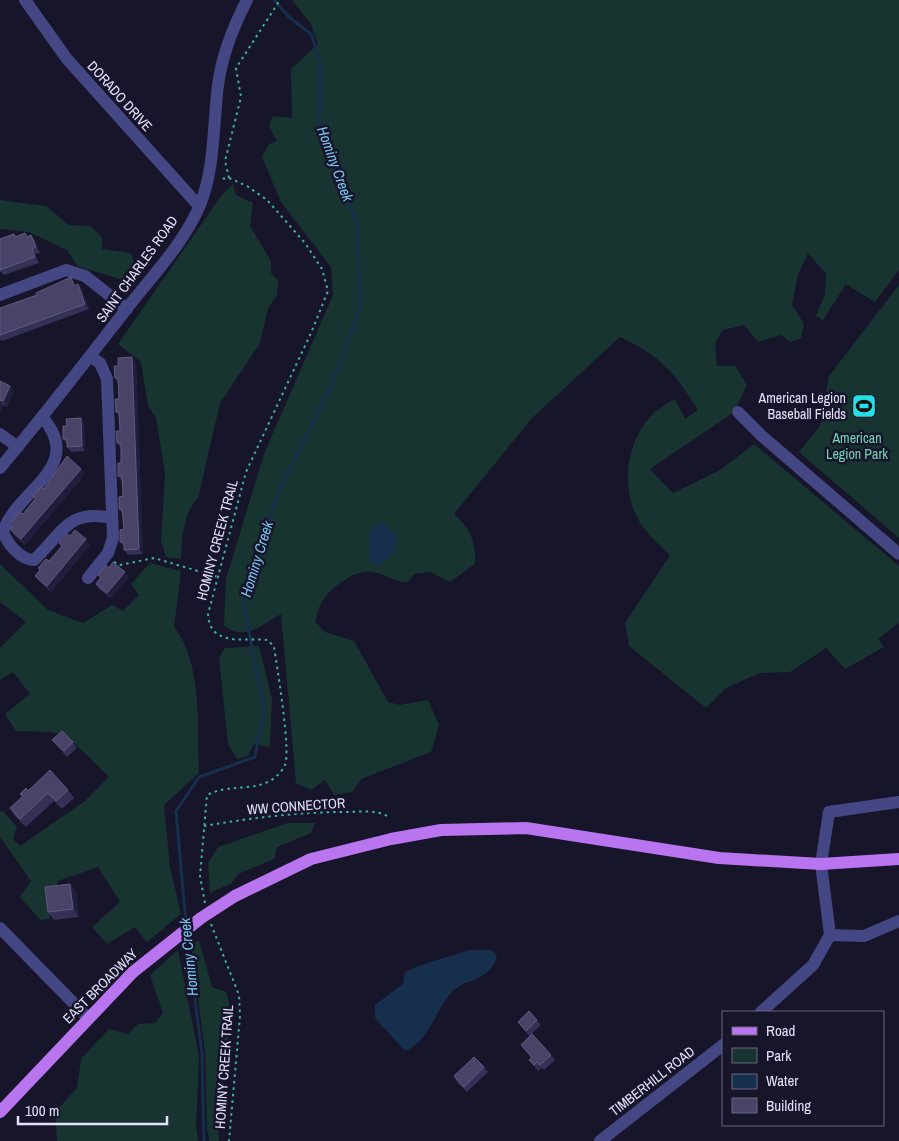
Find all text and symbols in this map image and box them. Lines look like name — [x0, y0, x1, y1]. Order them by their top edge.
street label: DORADO DRIVE — [84, 57, 156, 135]
water label: Hominy Creek — [312, 123, 359, 205]
street label: SAINT CHARLES ROAD — [92, 212, 182, 326]
place label: American Legion Baseball Fields — [758, 389, 846, 423]
sports icon: American Legion Baseball Fields — [851, 393, 877, 419]
park label: American Legion Park — [826, 429, 888, 463]
street label: HOMINY CREEK TRAIL — [192, 477, 242, 602]
water label: Hominy Creek — [235, 517, 278, 600]
street label: WW CONNECTOR — [246, 794, 346, 818]
water label: Hominy Creek — [174, 916, 203, 997]
street label: EAST BROADWAY — [59, 944, 142, 1027]
street label: HOMINY CREEK TRAIL — [211, 1004, 237, 1129]
legend — [722, 1011, 884, 1126]
text: Road — [766, 1020, 795, 1041]
street label: TIMBERHILL ROAD — [606, 1042, 698, 1120]
text: Park — [766, 1045, 792, 1066]
text: Water — [766, 1070, 798, 1091]
scale bar — [18, 1094, 166, 1126]
text: Building — [766, 1095, 811, 1116]
text: 100 m — [25, 1100, 59, 1121]

